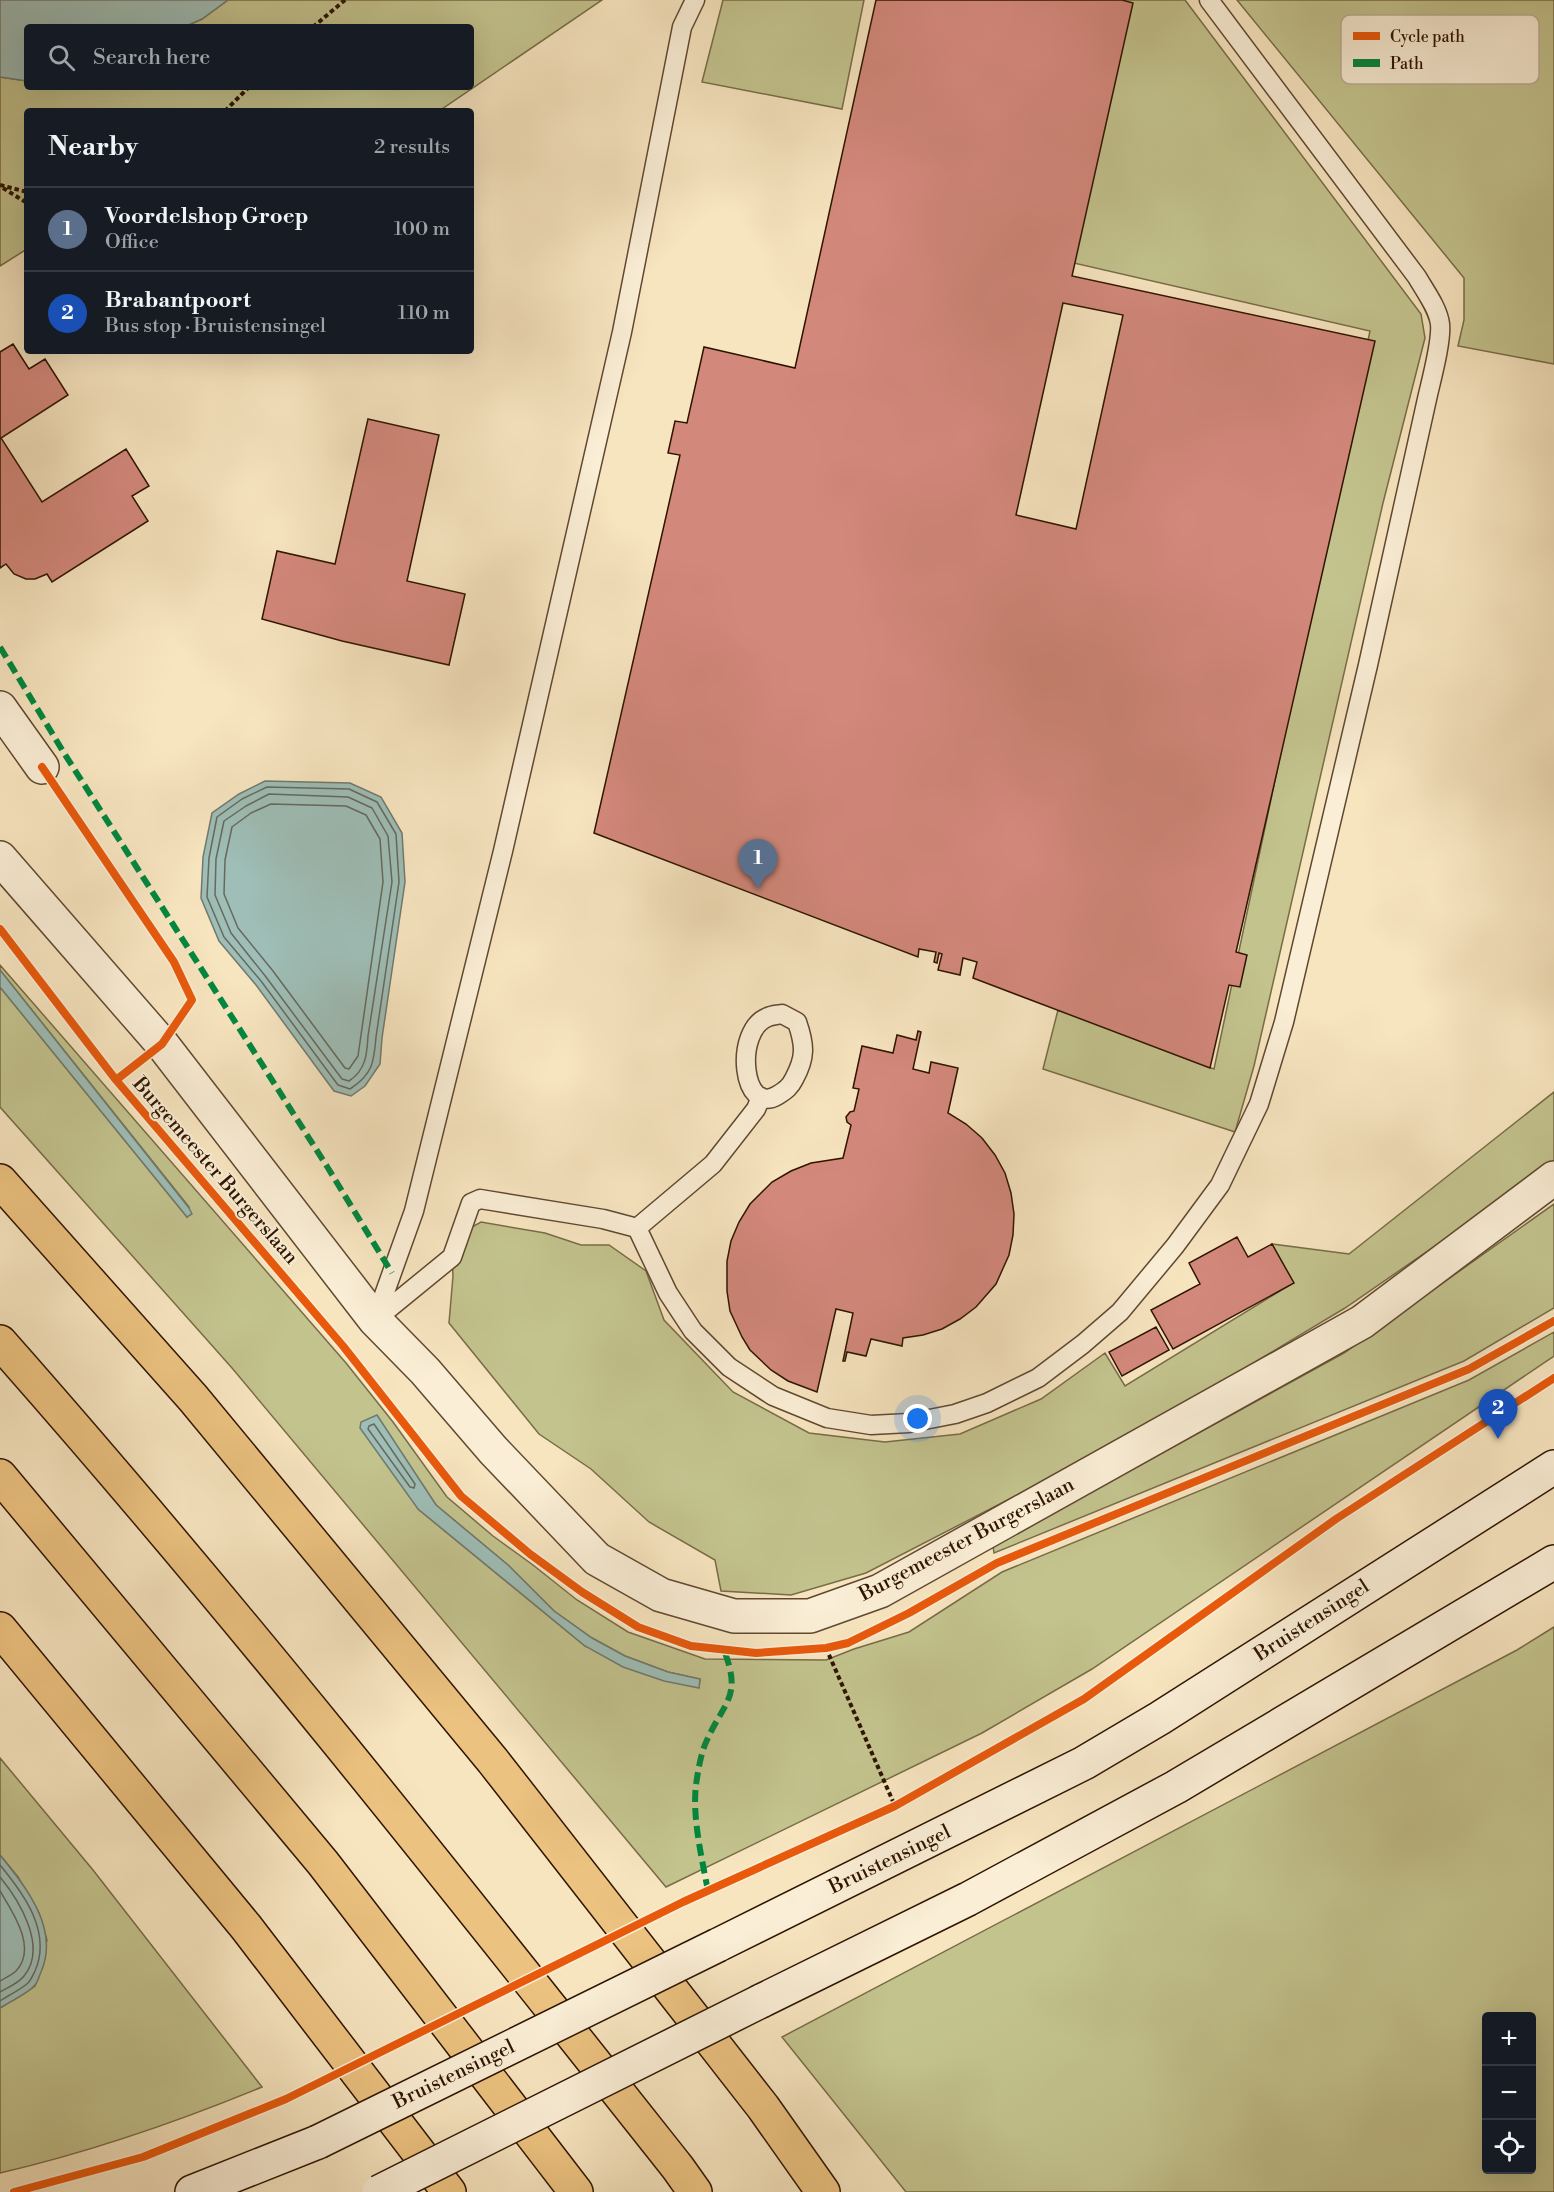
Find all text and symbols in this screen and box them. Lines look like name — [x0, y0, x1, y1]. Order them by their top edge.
legend — [1341, 15, 1539, 84]
search box — [24, 24, 474, 90]
text: Cycle path — [1390, 27, 1465, 47]
icon: search — [45, 41, 78, 74]
text: Search here — [93, 44, 210, 71]
text: Path — [1390, 54, 1424, 74]
text: Nearby — [48, 131, 138, 163]
text: 2 results — [374, 135, 450, 160]
text: Voordelshop Groep — [105, 203, 308, 230]
text: 1 — [63, 217, 72, 242]
text: 100 m — [394, 217, 450, 242]
text: Office — [105, 230, 159, 255]
text: Brabantpoort — [105, 287, 251, 314]
text: 2 — [61, 301, 74, 326]
text: 110 m — [398, 301, 450, 326]
text: Bus stop · Bruistensingel — [105, 314, 326, 339]
pin: 1 — [738, 840, 777, 889]
street label: Burgemeester Burgerslaan — [126, 1071, 303, 1270]
pin: 2 — [1478, 1390, 1518, 1439]
your location — [903, 1404, 932, 1433]
street label: Burgemeester Burgerslaan — [854, 1473, 1079, 1608]
street label: Bruistensingel — [1249, 1574, 1374, 1668]
street label: Bruistensingel — [824, 1820, 955, 1901]
map controls — [1482, 2012, 1536, 2174]
button: + — [1482, 2012, 1536, 2066]
street label: Bruistensingel — [388, 2035, 519, 2116]
button: − — [1482, 2066, 1536, 2120]
button: locate — [1482, 2120, 1536, 2174]

